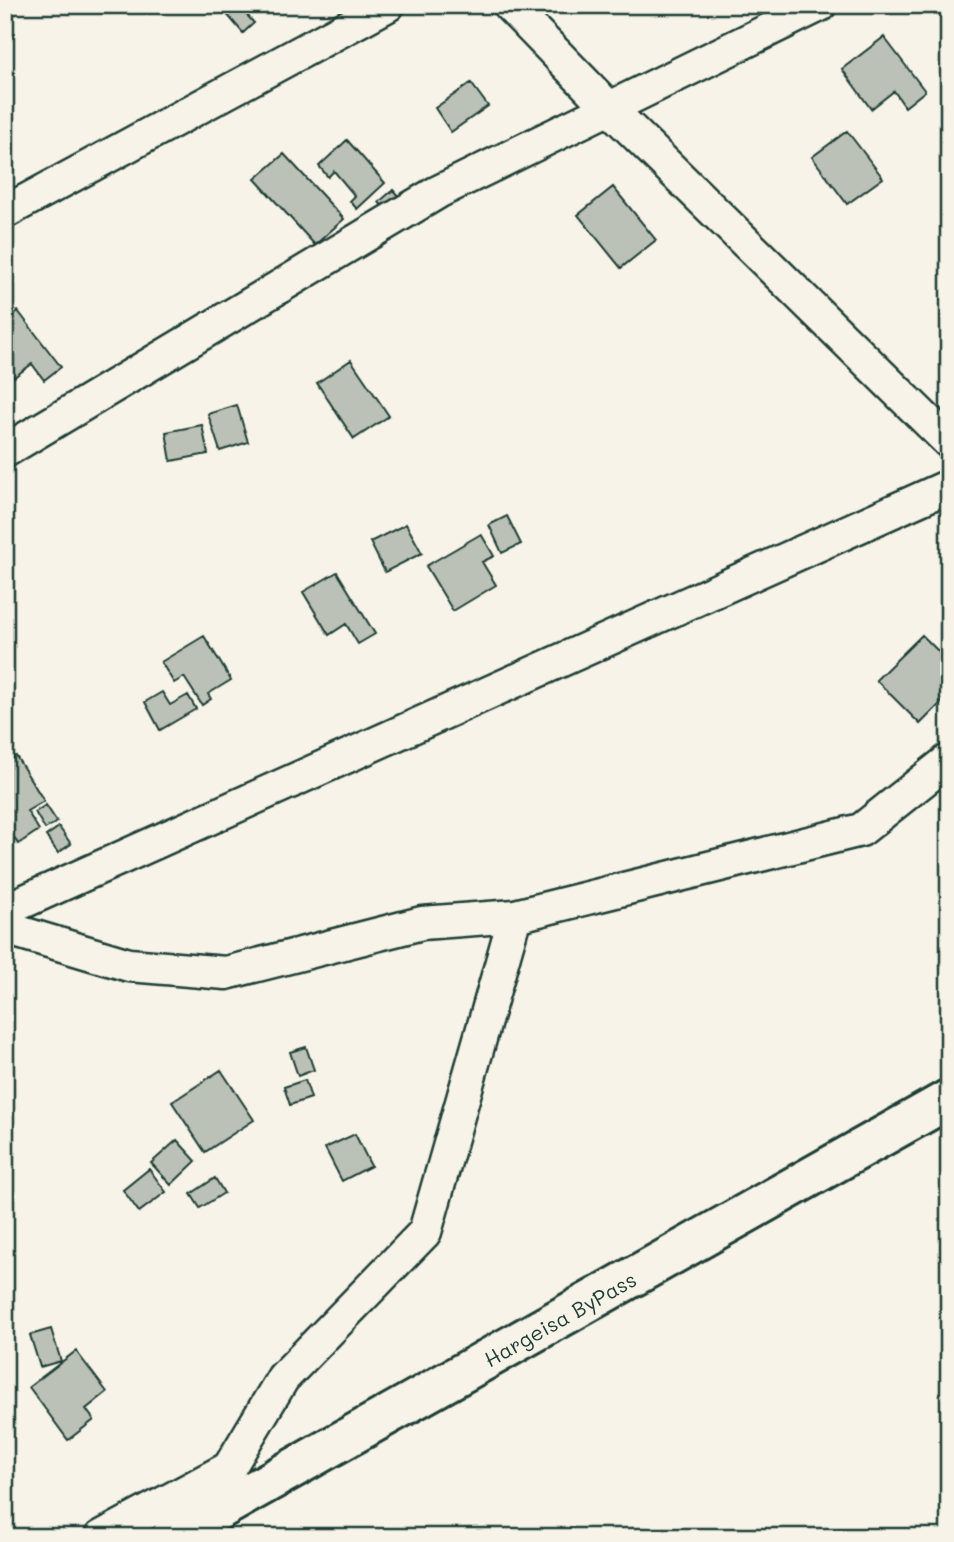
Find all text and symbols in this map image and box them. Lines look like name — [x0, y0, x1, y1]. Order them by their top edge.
street label: Hargeisa ByPass — [479, 1265, 641, 1372]

